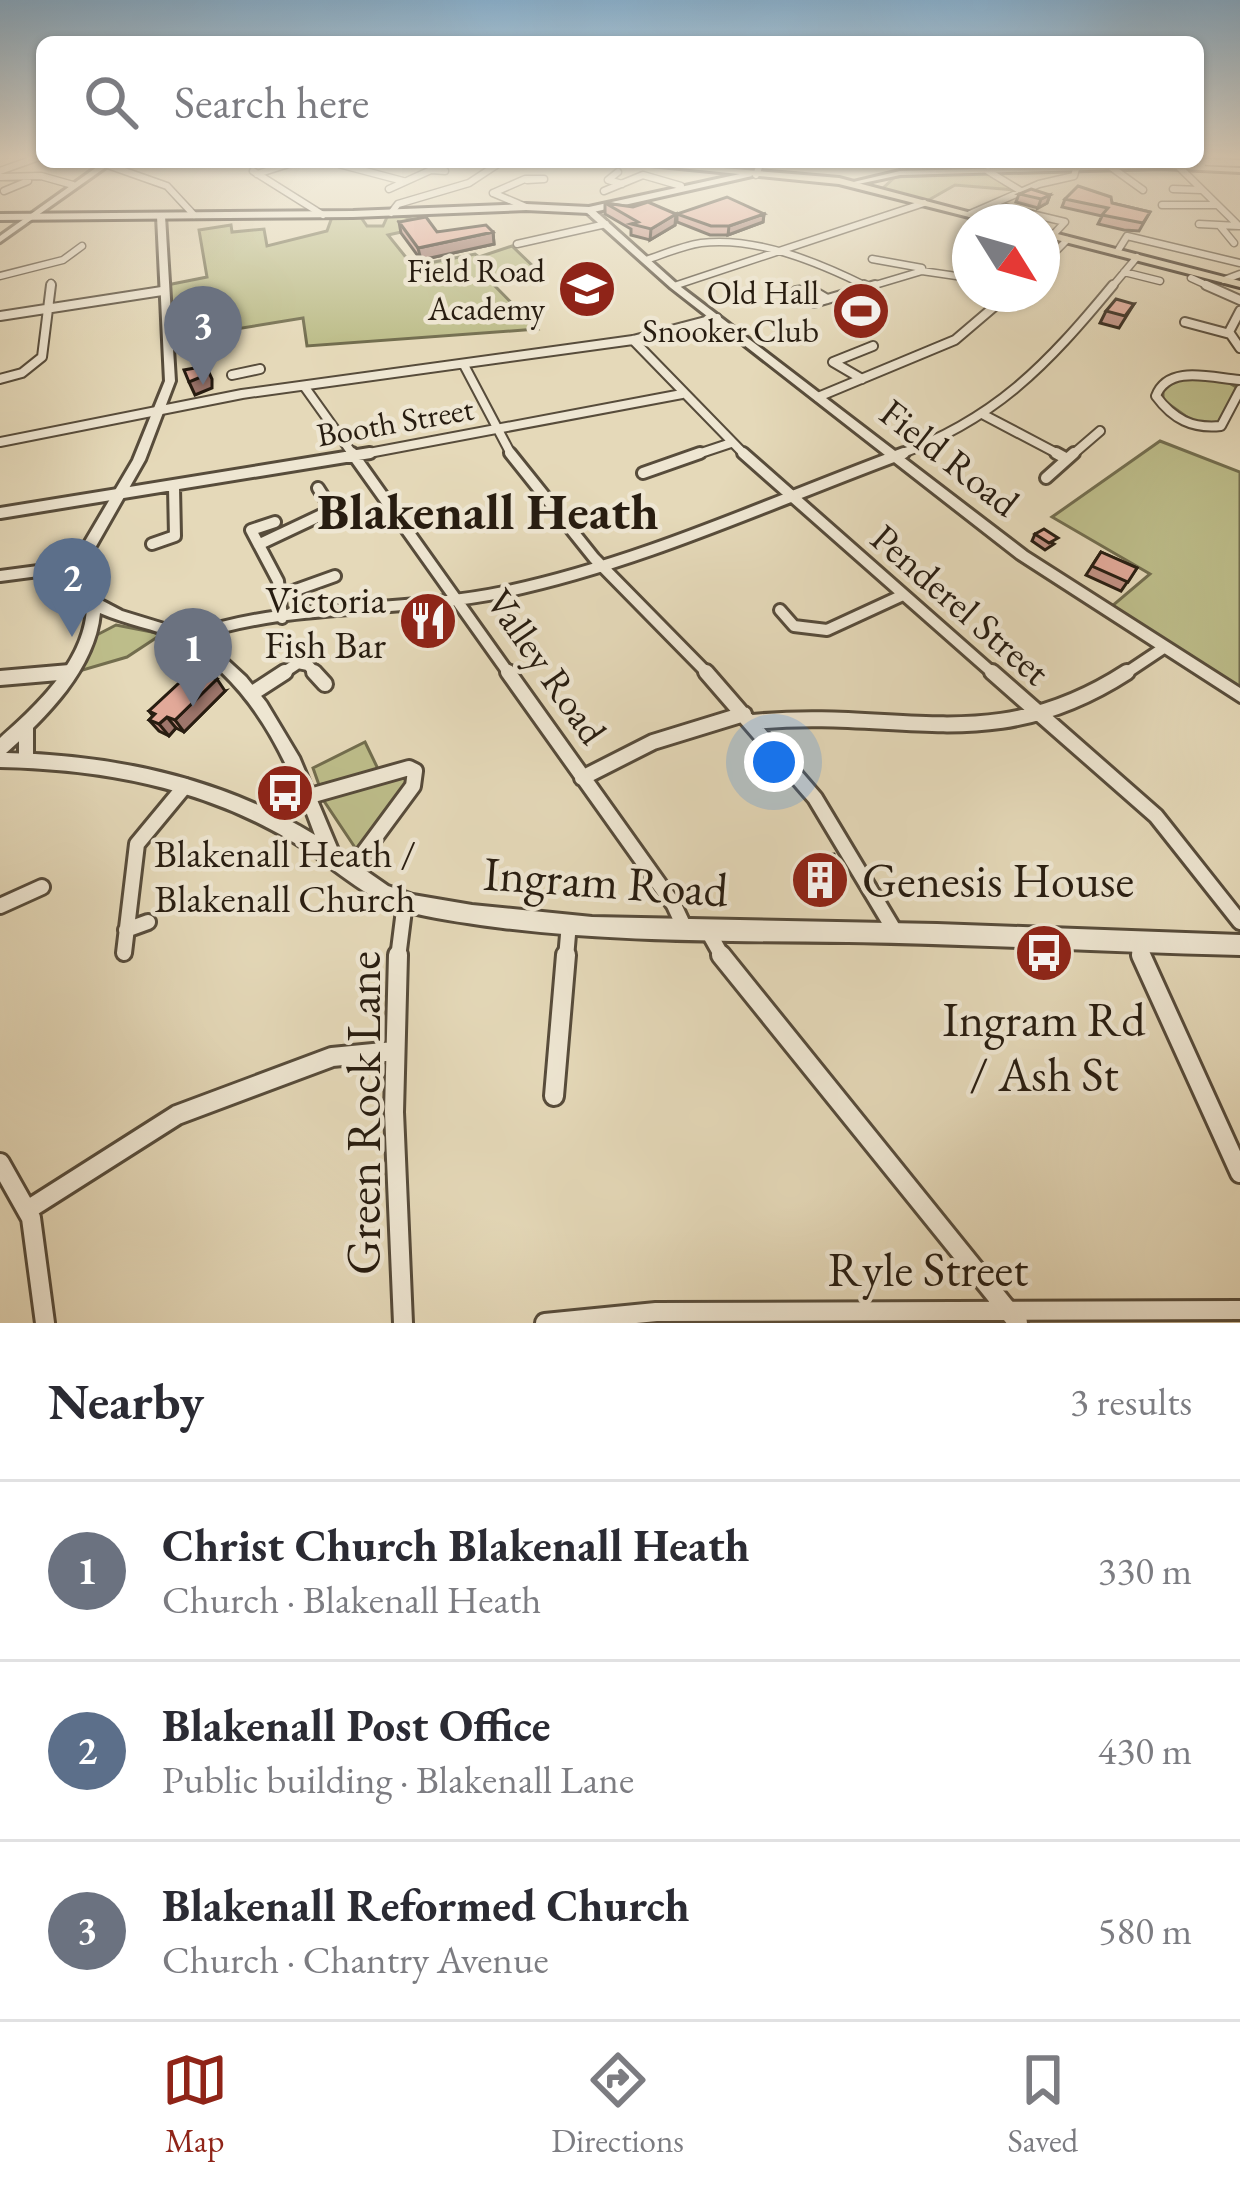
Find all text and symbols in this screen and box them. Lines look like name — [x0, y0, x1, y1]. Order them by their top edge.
search box — [36, 36, 1204, 168]
icon: search — [78, 69, 144, 135]
text: Search here — [174, 73, 369, 131]
north arrow — [952, 204, 1060, 312]
place label: Field Road Academy — [407, 249, 546, 330]
school or university icon: Field Road Academy — [556, 258, 618, 320]
place label: Old Hall Snooker Club — [642, 271, 819, 352]
sports icon: Old Hall Snooker Club — [830, 280, 892, 342]
pin: 3 — [164, 286, 242, 385]
street label: Booth Street — [313, 386, 477, 456]
street label: Field Road — [870, 387, 1030, 528]
district label: Blakenall Heath — [317, 478, 659, 544]
street label: Penderel Street — [860, 513, 1061, 696]
pin: 2 — [33, 538, 111, 637]
place label: Victoria Fish Bar — [265, 574, 386, 670]
street label: Valley Road — [475, 579, 619, 754]
restaurant icon: Victoria Fish Bar — [397, 590, 459, 652]
pin: 1 — [154, 608, 232, 707]
your location — [744, 732, 804, 792]
bus stop icon: Blakenall Heath / Blakenall Church — [254, 762, 316, 824]
place label: Blakenall Heath / Blakenall Church — [154, 828, 416, 924]
street label: Ingram Road — [482, 842, 731, 921]
building icon: Genesis House — [789, 849, 851, 911]
place label: Genesis House — [862, 849, 1134, 911]
bus stop icon: Ingram Rd / Ash St — [1013, 922, 1075, 984]
street label: Green Rock Lane — [332, 951, 394, 1275]
place label: Ingram Rd / Ash St — [942, 988, 1146, 1105]
street label: Ryle Street — [828, 1238, 1028, 1300]
text: Nearby — [48, 1368, 204, 1434]
text: 3 results — [1070, 1376, 1192, 1427]
text: Christ Church Blakenall Heath — [162, 1516, 750, 1574]
text: 1 — [77, 1545, 97, 1596]
text: 330 m — [1098, 1545, 1192, 1596]
text: Church · Blakenall Heath — [162, 1574, 541, 1625]
text: Blakenall Post Office — [162, 1696, 551, 1754]
text: 2 — [77, 1725, 97, 1776]
text: 430 m — [1098, 1725, 1192, 1776]
text: Public building · Blakenall Lane — [162, 1754, 634, 1805]
text: Blakenall Reformed Church — [162, 1876, 690, 1934]
text: 3 — [77, 1905, 97, 1956]
text: 580 m — [1098, 1905, 1192, 1956]
text: Church · Chantry Avenue — [162, 1934, 549, 1985]
tab: Map — [162, 2047, 228, 2162]
tab: Directions — [551, 2047, 684, 2162]
tab: Saved — [1008, 2047, 1078, 2162]

